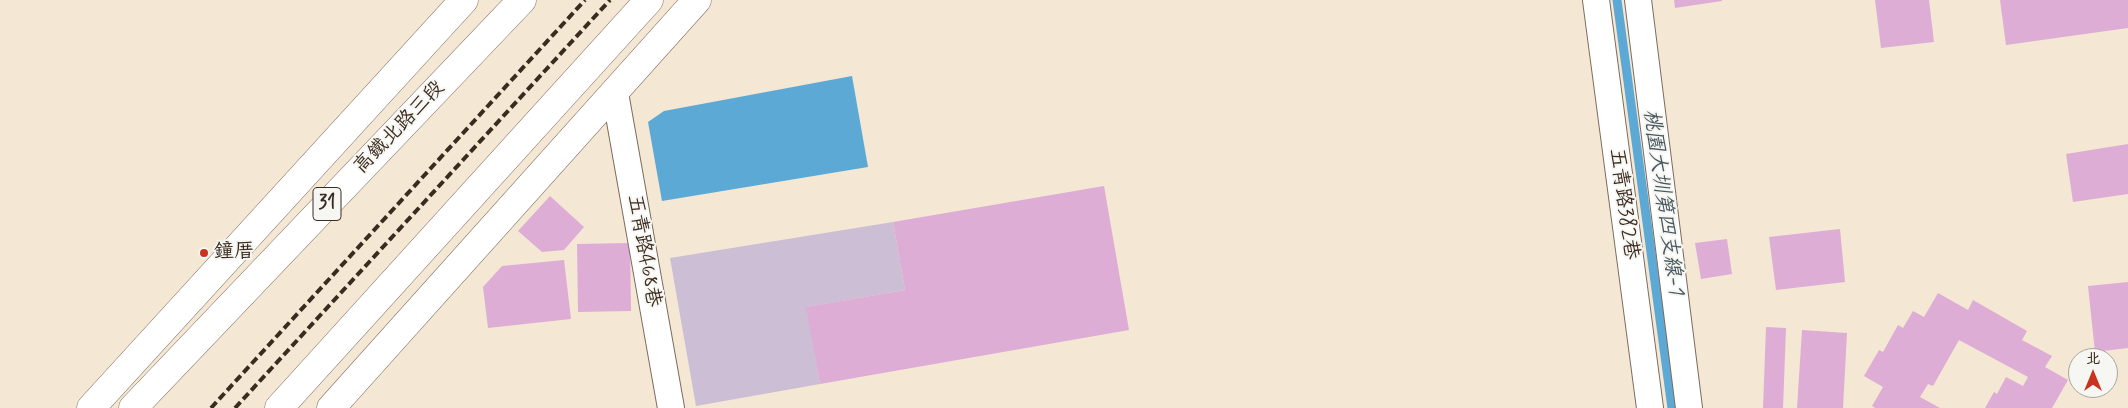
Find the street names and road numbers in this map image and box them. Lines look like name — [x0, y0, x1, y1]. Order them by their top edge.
street label: 高鐵北路三段 — [350, 77, 450, 179]
street label: 五青路382巷 — [1603, 147, 1643, 261]
road number: 31 — [313, 188, 341, 220]
street label: 五青路468巷 — [621, 193, 665, 309]

